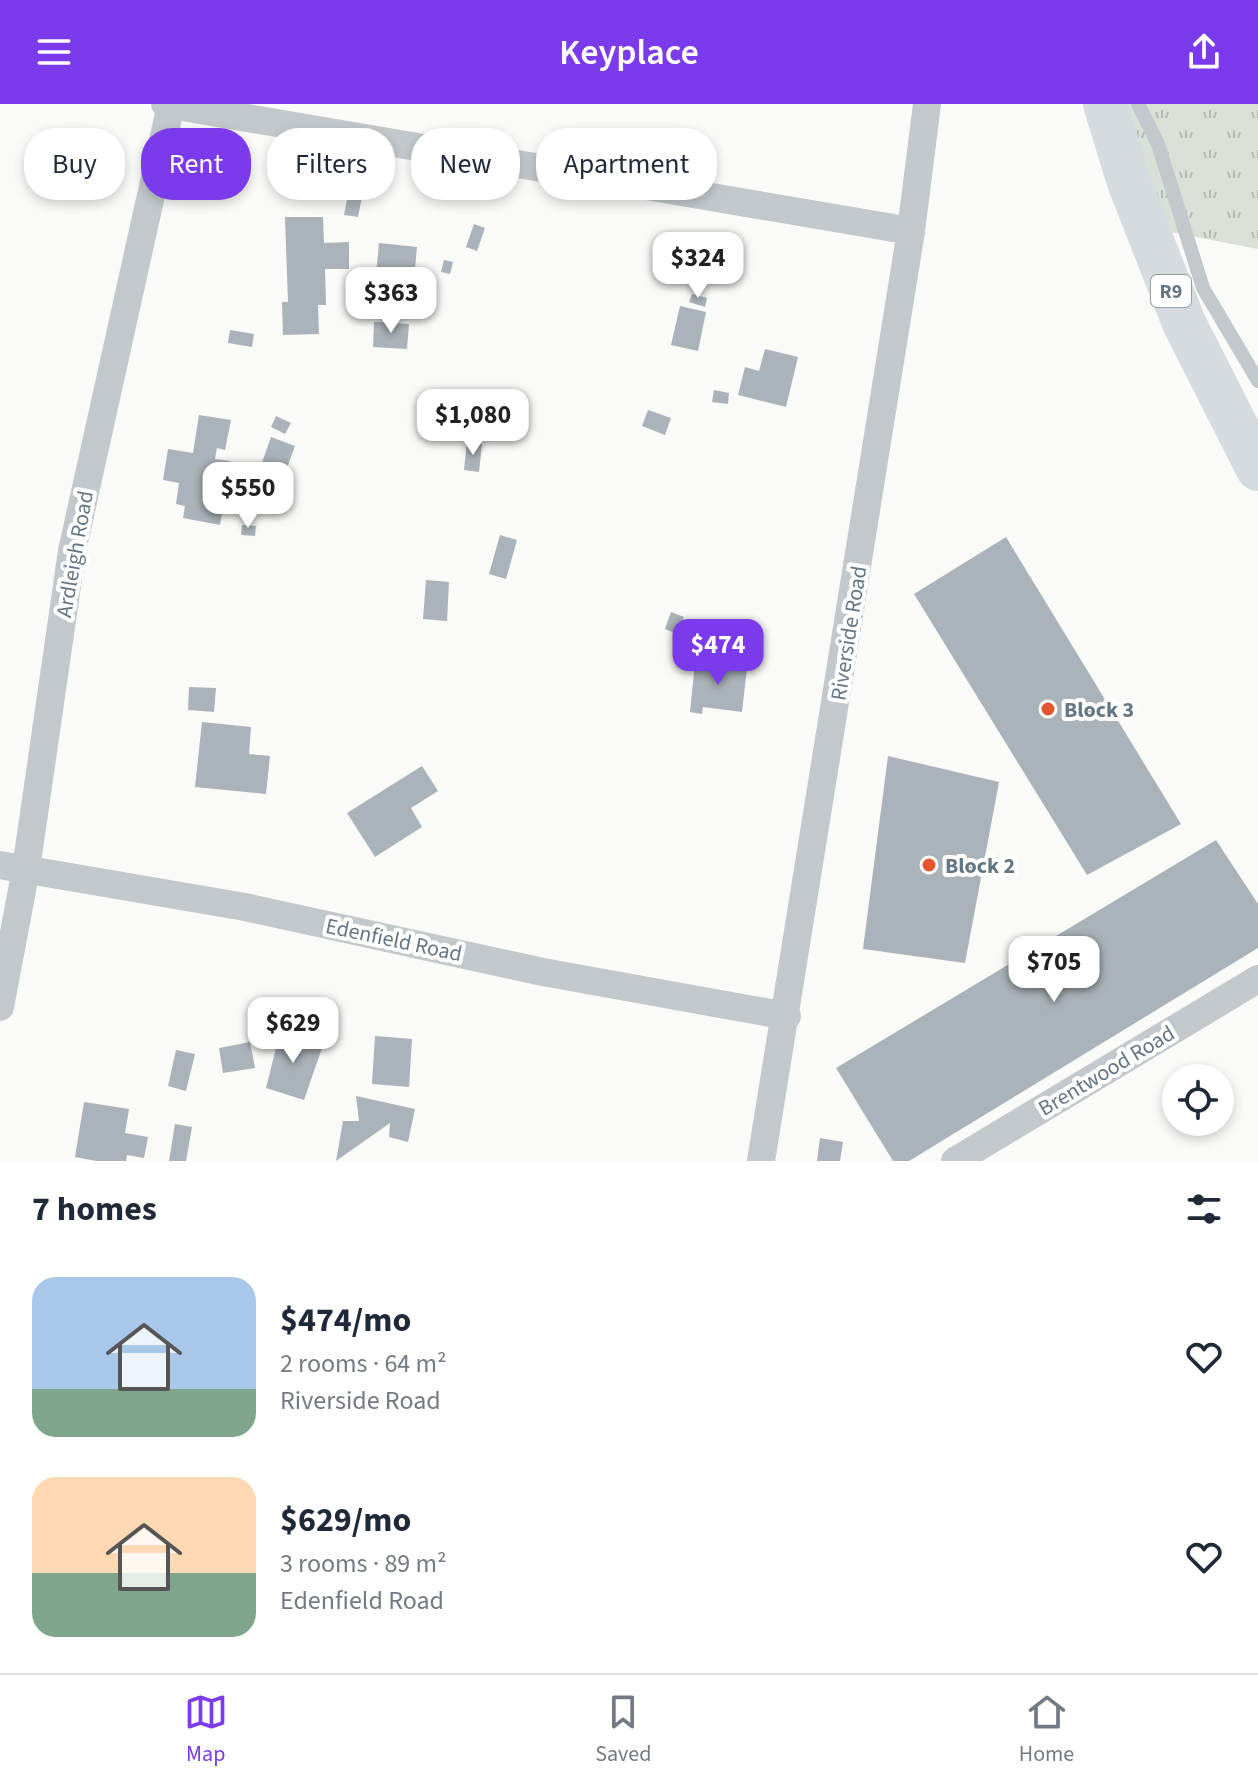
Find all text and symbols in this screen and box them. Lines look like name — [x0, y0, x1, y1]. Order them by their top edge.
text: Keyplace — [559, 27, 699, 78]
icon: menu — [32, 30, 76, 74]
icon: share — [1182, 30, 1226, 74]
chip: Buy — [24, 128, 125, 200]
chip: Rent — [141, 128, 251, 200]
chip: Filters — [267, 128, 395, 200]
chip: New — [411, 128, 520, 200]
chip: Apartment — [536, 128, 717, 200]
pin: $324 — [651, 232, 745, 300]
text: $324 — [671, 239, 725, 276]
pin: $363 — [344, 267, 438, 335]
text: $363 — [364, 274, 418, 311]
road number: R9 — [1151, 275, 1191, 307]
pin: $1,080 — [408, 389, 538, 457]
text: $1,080 — [435, 396, 511, 433]
pin: $550 — [201, 462, 295, 530]
text: $550 — [221, 469, 275, 506]
street label: Ardleigh Road — [48, 488, 102, 620]
street label: Riverside Road — [823, 564, 875, 703]
pin: $474 — [671, 619, 765, 687]
text: $474 — [691, 626, 745, 663]
place label: Block 3 — [1064, 694, 1134, 726]
marker: Block 3 — [1039, 700, 1057, 718]
place label: Block 2 — [945, 850, 1015, 882]
marker: Block 2 — [920, 856, 938, 874]
street label: Edenfield Road — [323, 910, 465, 970]
pin: $705 — [1007, 936, 1101, 1004]
text: $705 — [1027, 943, 1081, 980]
pin: $629 — [246, 997, 340, 1065]
text: $629 — [266, 1004, 320, 1041]
street label: Brentwood Road — [1032, 1017, 1181, 1124]
map controls — [1162, 1064, 1234, 1136]
button: locate — [1162, 1064, 1234, 1136]
text: 7 homes — [32, 1185, 157, 1234]
icon: filters — [1182, 1187, 1226, 1231]
text: $474/mo — [280, 1296, 411, 1345]
icon: home — [96, 1309, 192, 1405]
icon: heart — [1182, 1335, 1226, 1379]
text: 2 rooms · 64 m² — [280, 1345, 447, 1382]
text: Riverside Road — [280, 1382, 441, 1419]
text: $629/mo — [280, 1496, 411, 1545]
icon: home — [96, 1509, 192, 1605]
icon: heart — [1182, 1535, 1226, 1579]
text: 3 rooms · 89 m² — [280, 1545, 447, 1582]
text: Edenfield Road — [280, 1582, 444, 1619]
tab: Map — [184, 1690, 228, 1770]
tab: Saved — [595, 1690, 651, 1770]
tab: Home — [1019, 1690, 1074, 1770]

